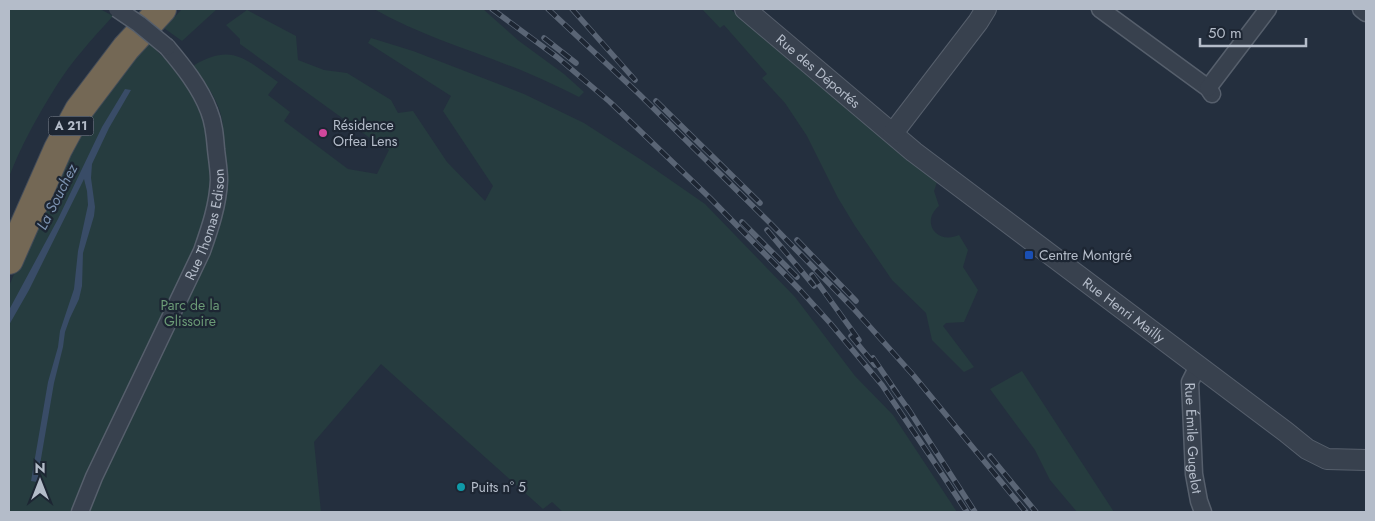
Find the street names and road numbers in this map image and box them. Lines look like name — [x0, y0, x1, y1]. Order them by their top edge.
street label: Rue des Déportés — [772, 29, 865, 113]
road number: A 211 — [48, 116, 94, 136]
street label: Rue Thomas Edison — [180, 168, 229, 283]
street label: Rue Henri Mailly — [1079, 272, 1170, 348]
street label: Rue Émile Gugelot — [1180, 382, 1208, 496]

